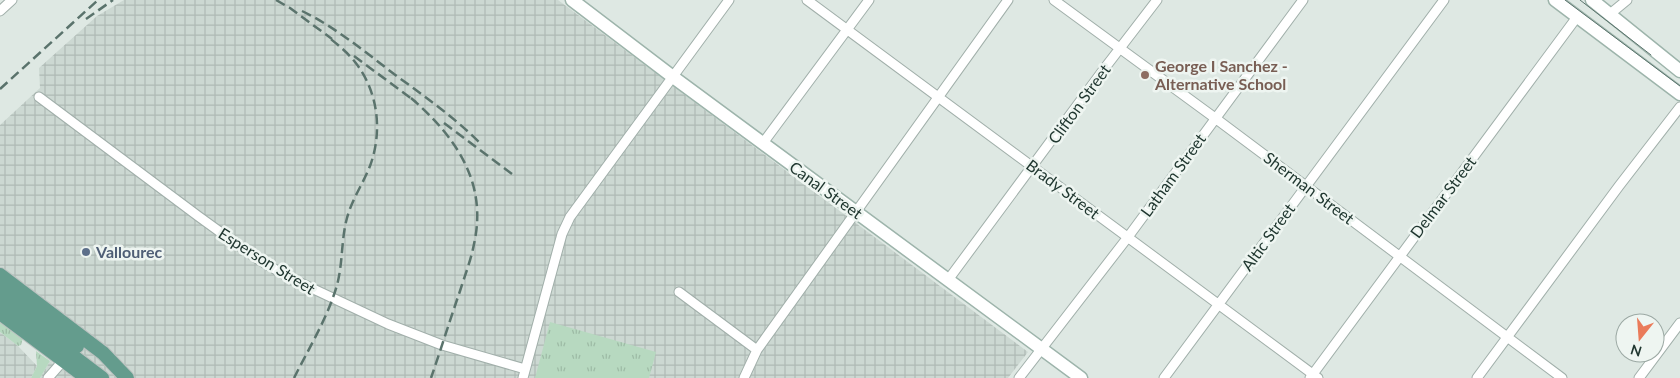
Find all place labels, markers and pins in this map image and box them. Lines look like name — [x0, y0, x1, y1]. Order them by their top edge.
place label: George I Sanchez - Alternative School — [1154, 56, 1288, 93]
marker: George I Sanchez - Alternative School — [1139, 69, 1151, 81]
place label: Vallourec — [95, 242, 162, 261]
marker: Vallourec — [80, 246, 92, 258]

